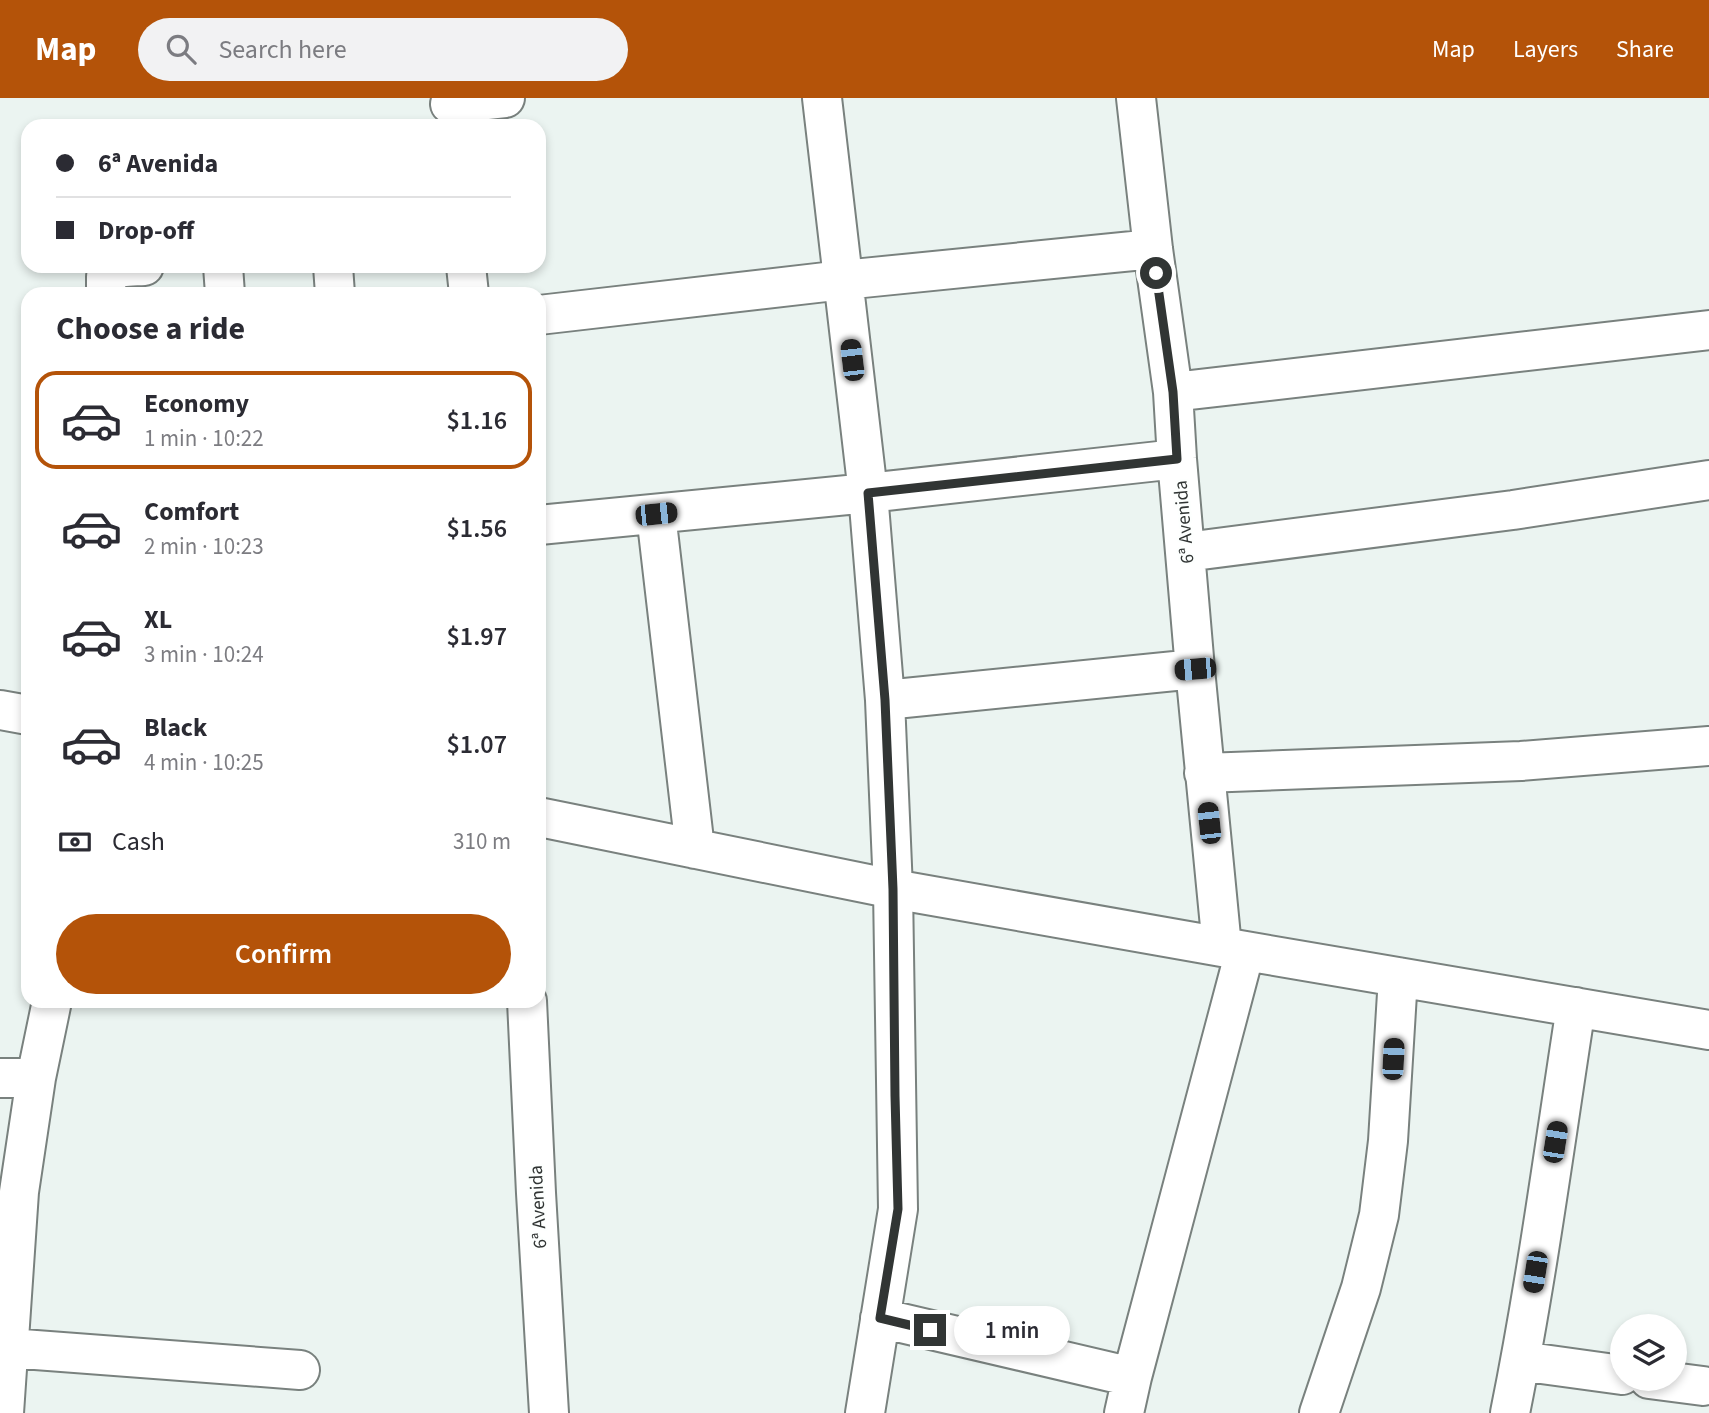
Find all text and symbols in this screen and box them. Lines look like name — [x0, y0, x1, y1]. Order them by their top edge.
search box — [138, 18, 628, 81]
text: Map — [35, 26, 96, 73]
icon: search — [162, 30, 200, 68]
text: Search here — [218, 31, 347, 68]
text: Map — [1432, 32, 1475, 67]
text: Layers — [1513, 32, 1578, 67]
text: Share — [1616, 32, 1674, 67]
text: 6ª Avenida — [98, 145, 218, 182]
text: Drop-off — [98, 212, 194, 249]
route start — [1140, 257, 1172, 289]
text: Choose a ride — [56, 306, 245, 352]
car — [840, 338, 865, 382]
text: Economy — [144, 385, 249, 422]
icon: car — [60, 389, 123, 452]
text: $1.16 — [446, 402, 507, 439]
text: 1 min · 10:22 — [144, 422, 264, 455]
street label: 6ª Avenida — [1167, 479, 1202, 565]
text: Comfort — [144, 493, 239, 530]
icon: car — [60, 497, 123, 560]
car — [635, 501, 678, 527]
text: $1.56 — [446, 510, 507, 547]
text: 2 min · 10:23 — [144, 530, 264, 563]
text: XL — [144, 601, 172, 638]
icon: car — [60, 605, 123, 668]
text: $1.97 — [446, 618, 507, 655]
text: 3 min · 10:24 — [144, 638, 264, 671]
car — [1174, 657, 1217, 681]
text: Black — [144, 709, 207, 746]
icon: car — [60, 713, 123, 776]
text: $1.07 — [446, 726, 507, 763]
text: 4 min · 10:25 — [144, 746, 264, 779]
car — [1197, 801, 1222, 845]
icon: cash — [56, 823, 94, 861]
text: Cash — [112, 823, 165, 860]
text: 310 m — [453, 825, 511, 858]
button: Confirm — [56, 914, 511, 994]
car — [1382, 1037, 1405, 1081]
car — [1542, 1120, 1569, 1164]
street label: 6ª Avenida — [523, 1165, 554, 1249]
car — [1522, 1250, 1549, 1294]
callout: 1 min — [954, 1306, 1070, 1354]
route end — [914, 1314, 946, 1346]
text: 1 min — [985, 1314, 1039, 1347]
map controls — [1610, 1314, 1687, 1391]
button: layers — [1610, 1314, 1687, 1391]

